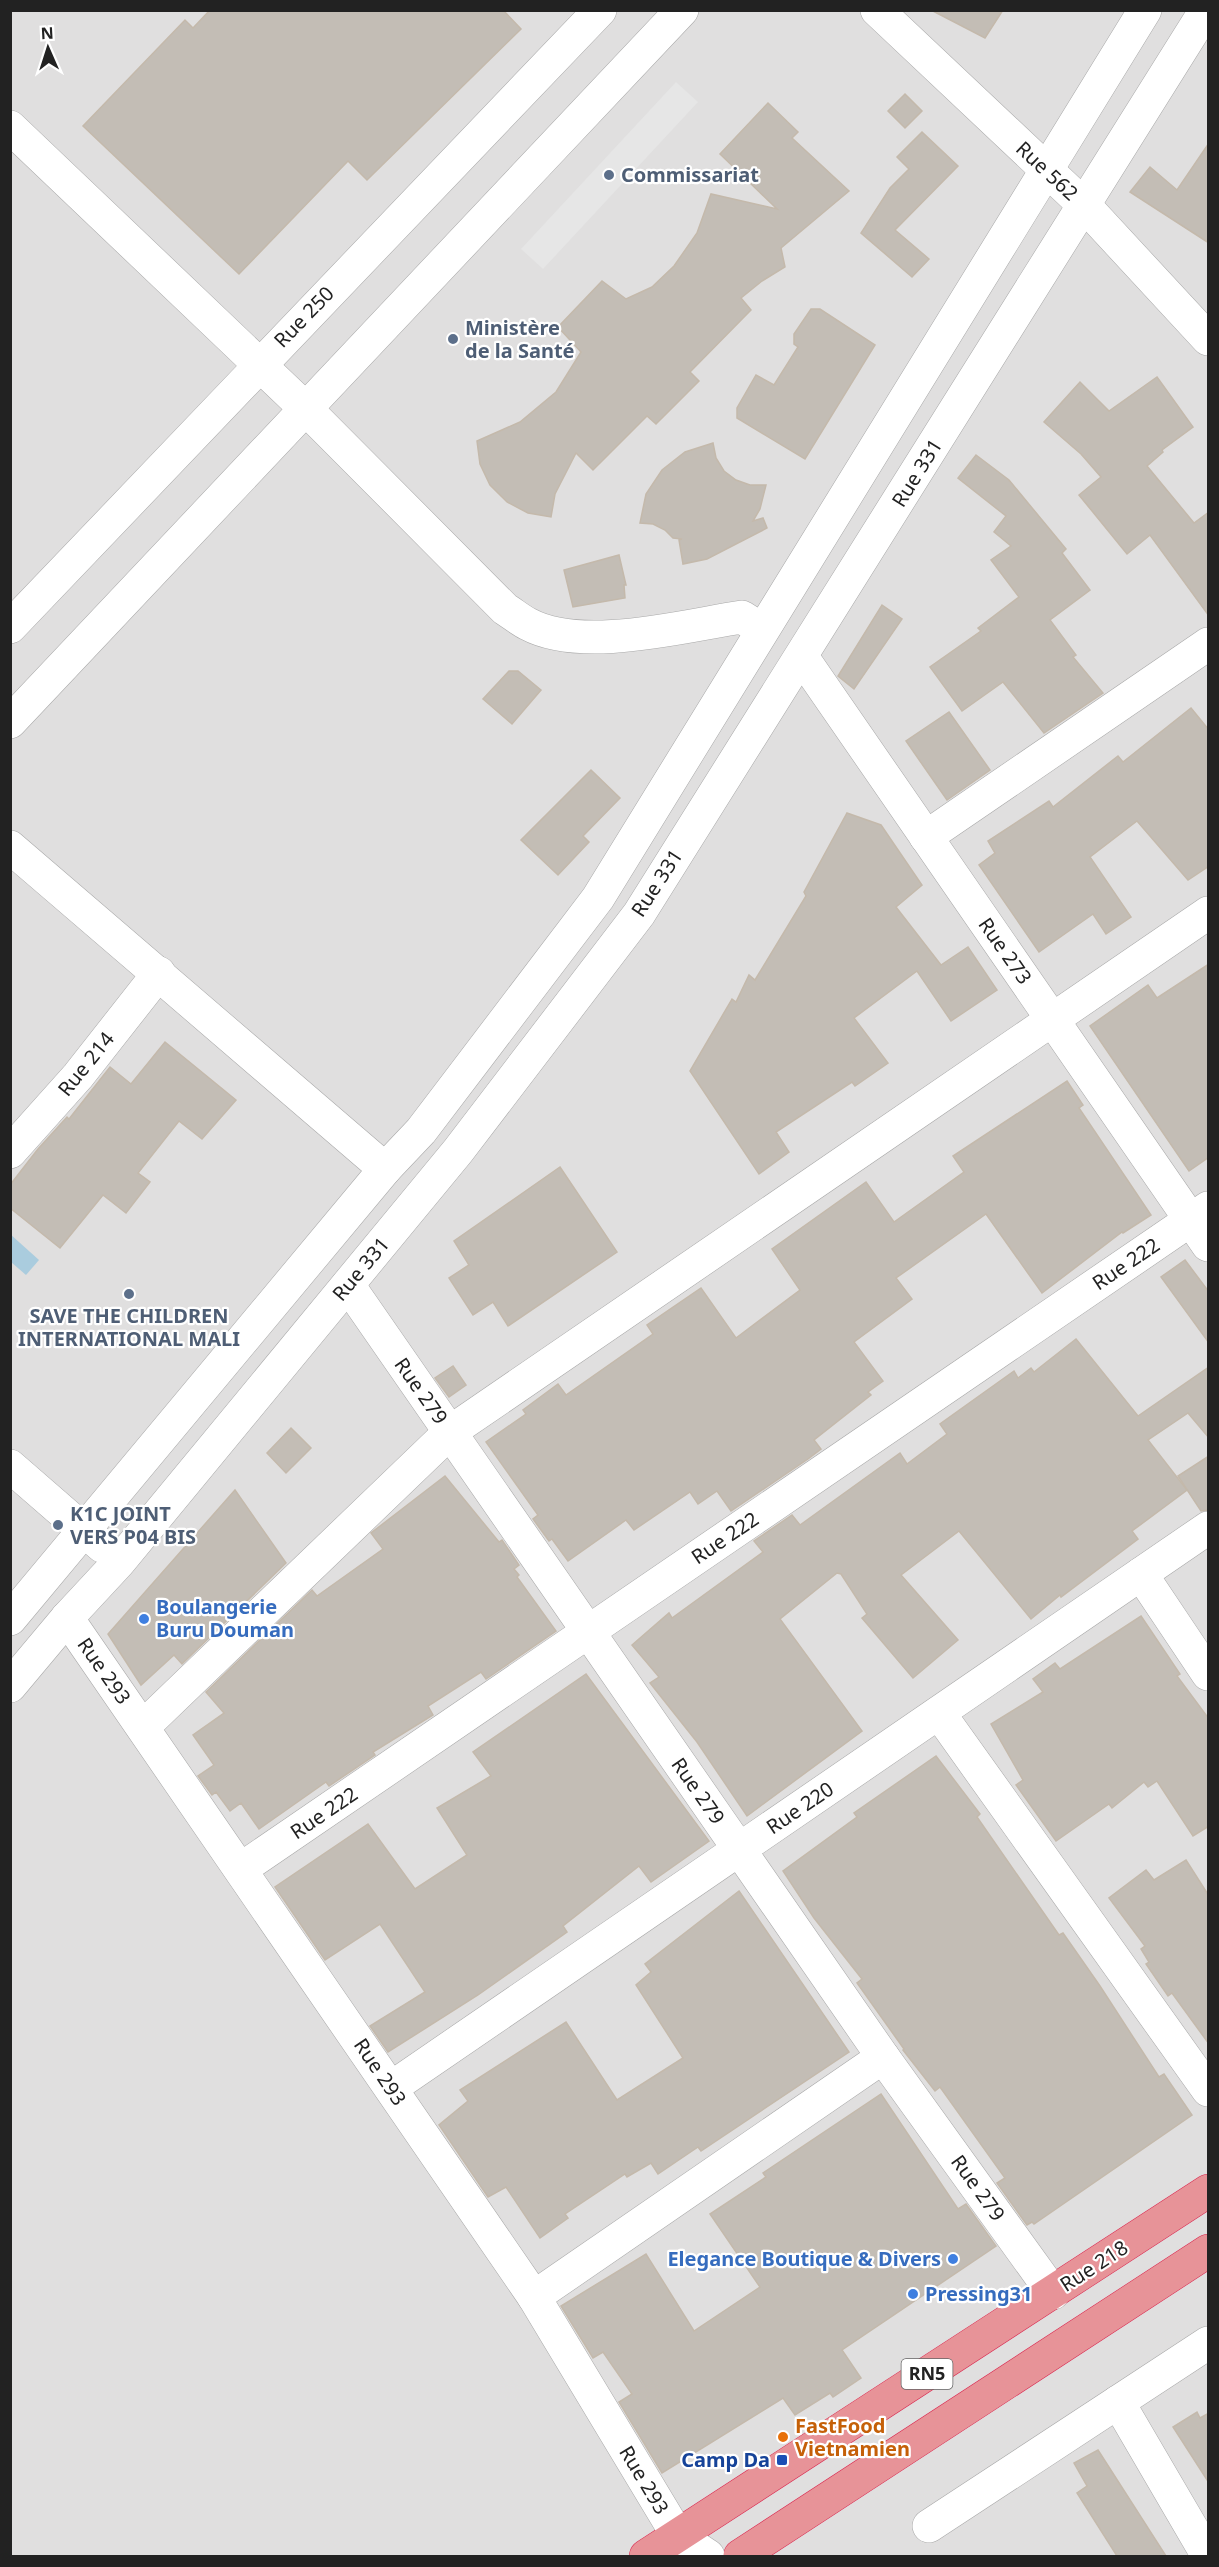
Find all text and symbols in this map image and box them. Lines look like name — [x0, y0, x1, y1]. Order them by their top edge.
north arrow — [18, 18, 78, 78]
text: N — [40, 22, 54, 44]
street label: Rue 562 — [1010, 135, 1084, 206]
place label: Commissariat — [621, 161, 759, 188]
marker: Commissariat — [602, 168, 616, 182]
street label: Rue 250 — [268, 280, 340, 353]
place label: Ministère de la Santé — [465, 314, 575, 364]
marker: Ministère de la Santé — [446, 332, 460, 346]
street label: Rue 331 — [885, 434, 948, 512]
street label: Rue 331 — [625, 844, 688, 922]
street label: Rue 273 — [973, 912, 1038, 989]
street label: Rue 214 — [51, 1025, 120, 1102]
street label: Rue 331 — [326, 1231, 395, 1306]
street label: Rue 222 — [1087, 1231, 1165, 1296]
marker: SAVE THE CHILDREN INTERNATIONAL MALI — [122, 1287, 136, 1301]
place label: SAVE THE CHILDREN INTERNATIONAL MALI — [18, 1302, 240, 1352]
street label: Rue 279 — [389, 1352, 454, 1429]
place label: K1C JOINT VERS P04 BIS — [70, 1500, 196, 1550]
street label: Rue 222 — [686, 1505, 764, 1570]
marker: K1C JOINT VERS P04 BIS — [51, 1518, 65, 1532]
place label: Boulangerie Buru Douman — [156, 1593, 294, 1643]
marker: Boulangerie Buru Douman — [137, 1612, 151, 1626]
street label: Rue 293 — [72, 1632, 137, 1709]
street label: Rue 279 — [666, 1752, 731, 1829]
street label: Rue 220 — [761, 1775, 839, 1840]
street label: Rue 222 — [285, 1780, 363, 1845]
street label: Rue 293 — [348, 2033, 413, 2111]
street label: Rue 279 — [945, 2149, 1012, 2226]
street label: Rue 218 — [1055, 2234, 1133, 2297]
place label: Elegance Boutique & Divers — [667, 2245, 941, 2272]
marker: Elegance Boutique & Divers — [946, 2252, 960, 2266]
place label: Pressing31 — [925, 2280, 1032, 2307]
marker: Pressing31 — [906, 2287, 920, 2301]
road number: RN5 — [902, 2359, 952, 2389]
place label: FastFood Vietnamien — [795, 2412, 910, 2462]
marker: FastFood Vietnamien — [776, 2430, 790, 2444]
street label: Rue 293 — [613, 2440, 675, 2519]
place label: Camp Da — [681, 2446, 770, 2473]
marker: Camp Da — [775, 2453, 789, 2467]

